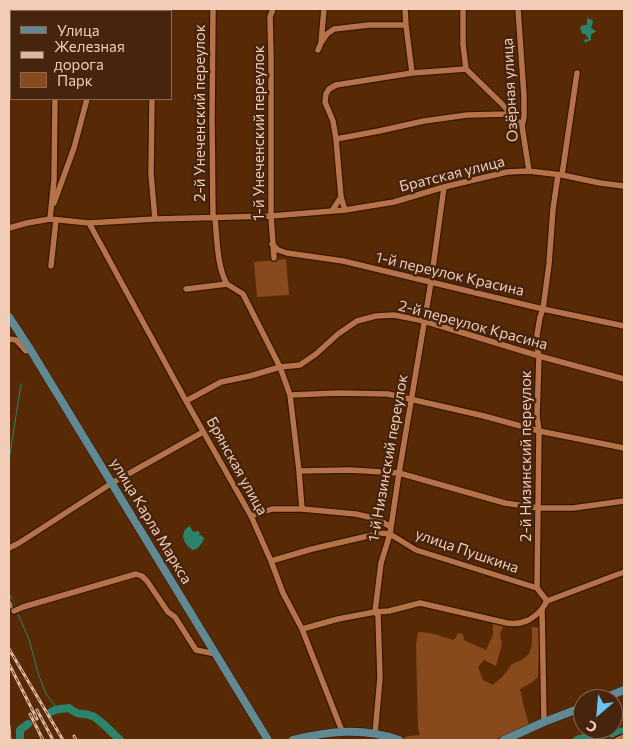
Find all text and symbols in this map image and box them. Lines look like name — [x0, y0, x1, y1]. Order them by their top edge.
legend — [10, 10, 172, 100]
text: Улица — [57, 21, 99, 39]
street label: 2-й Унеченский переулок — [191, 24, 209, 202]
text: Железная дорога — [54, 37, 125, 73]
street label: Озёрная улица — [498, 37, 522, 143]
street label: 1-й Унеченский переулок — [250, 45, 268, 221]
text: Парк — [57, 71, 93, 89]
street label: Братская улица — [397, 152, 507, 196]
street label: 1-й переулок Красина — [374, 248, 526, 300]
street label: 2-й переулок Красина — [396, 296, 550, 354]
street label: 2-й Низинский переулок — [517, 370, 535, 542]
street label: 1-й Низинский переулок — [364, 373, 412, 543]
street label: Брянская улица — [203, 414, 271, 518]
street label: улица Карла Маркса — [106, 455, 196, 587]
street label: улица Пушкина — [413, 525, 521, 577]
north arrow — [573, 689, 623, 739]
text: С — [583, 717, 600, 737]

